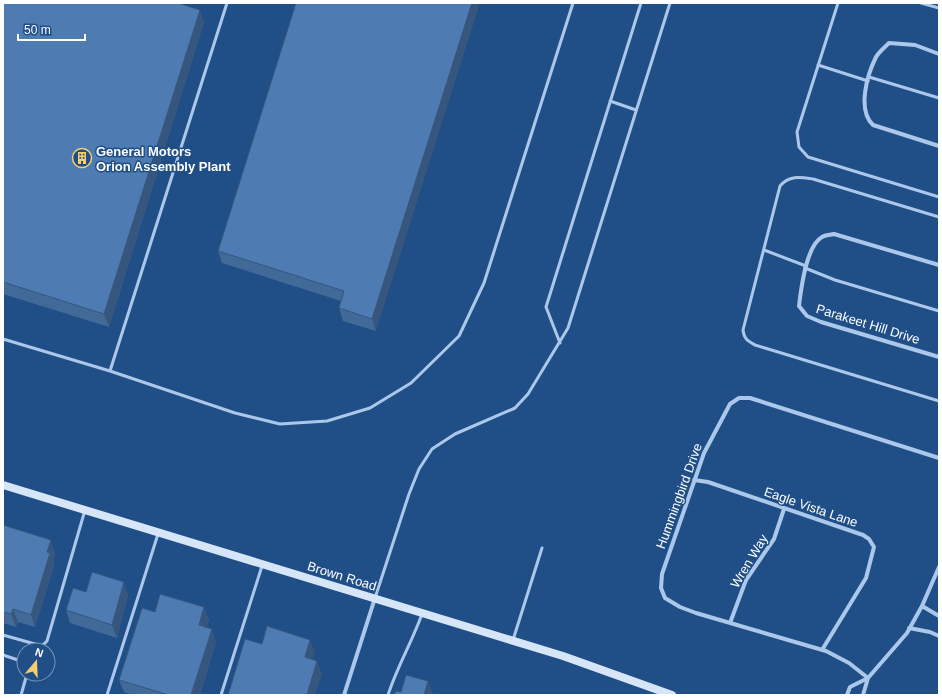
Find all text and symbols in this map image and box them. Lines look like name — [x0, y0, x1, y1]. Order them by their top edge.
scale bar — [18, 16, 85, 42]
text: 50 m — [24, 23, 51, 37]
place label: General Motors Orion Assembly Plant — [96, 144, 231, 174]
building icon: General Motors Orion Assembly Plant — [71, 147, 93, 169]
street label: Parakeet Hill Drive — [814, 301, 922, 347]
street label: Hummingbird Drive — [653, 441, 705, 551]
street label: Eagle Vista Lane — [762, 484, 860, 530]
street label: Wren Way — [727, 531, 771, 591]
street label: Brown Road — [306, 558, 378, 594]
north arrow — [16, 642, 56, 682]
text: N — [34, 646, 45, 660]

